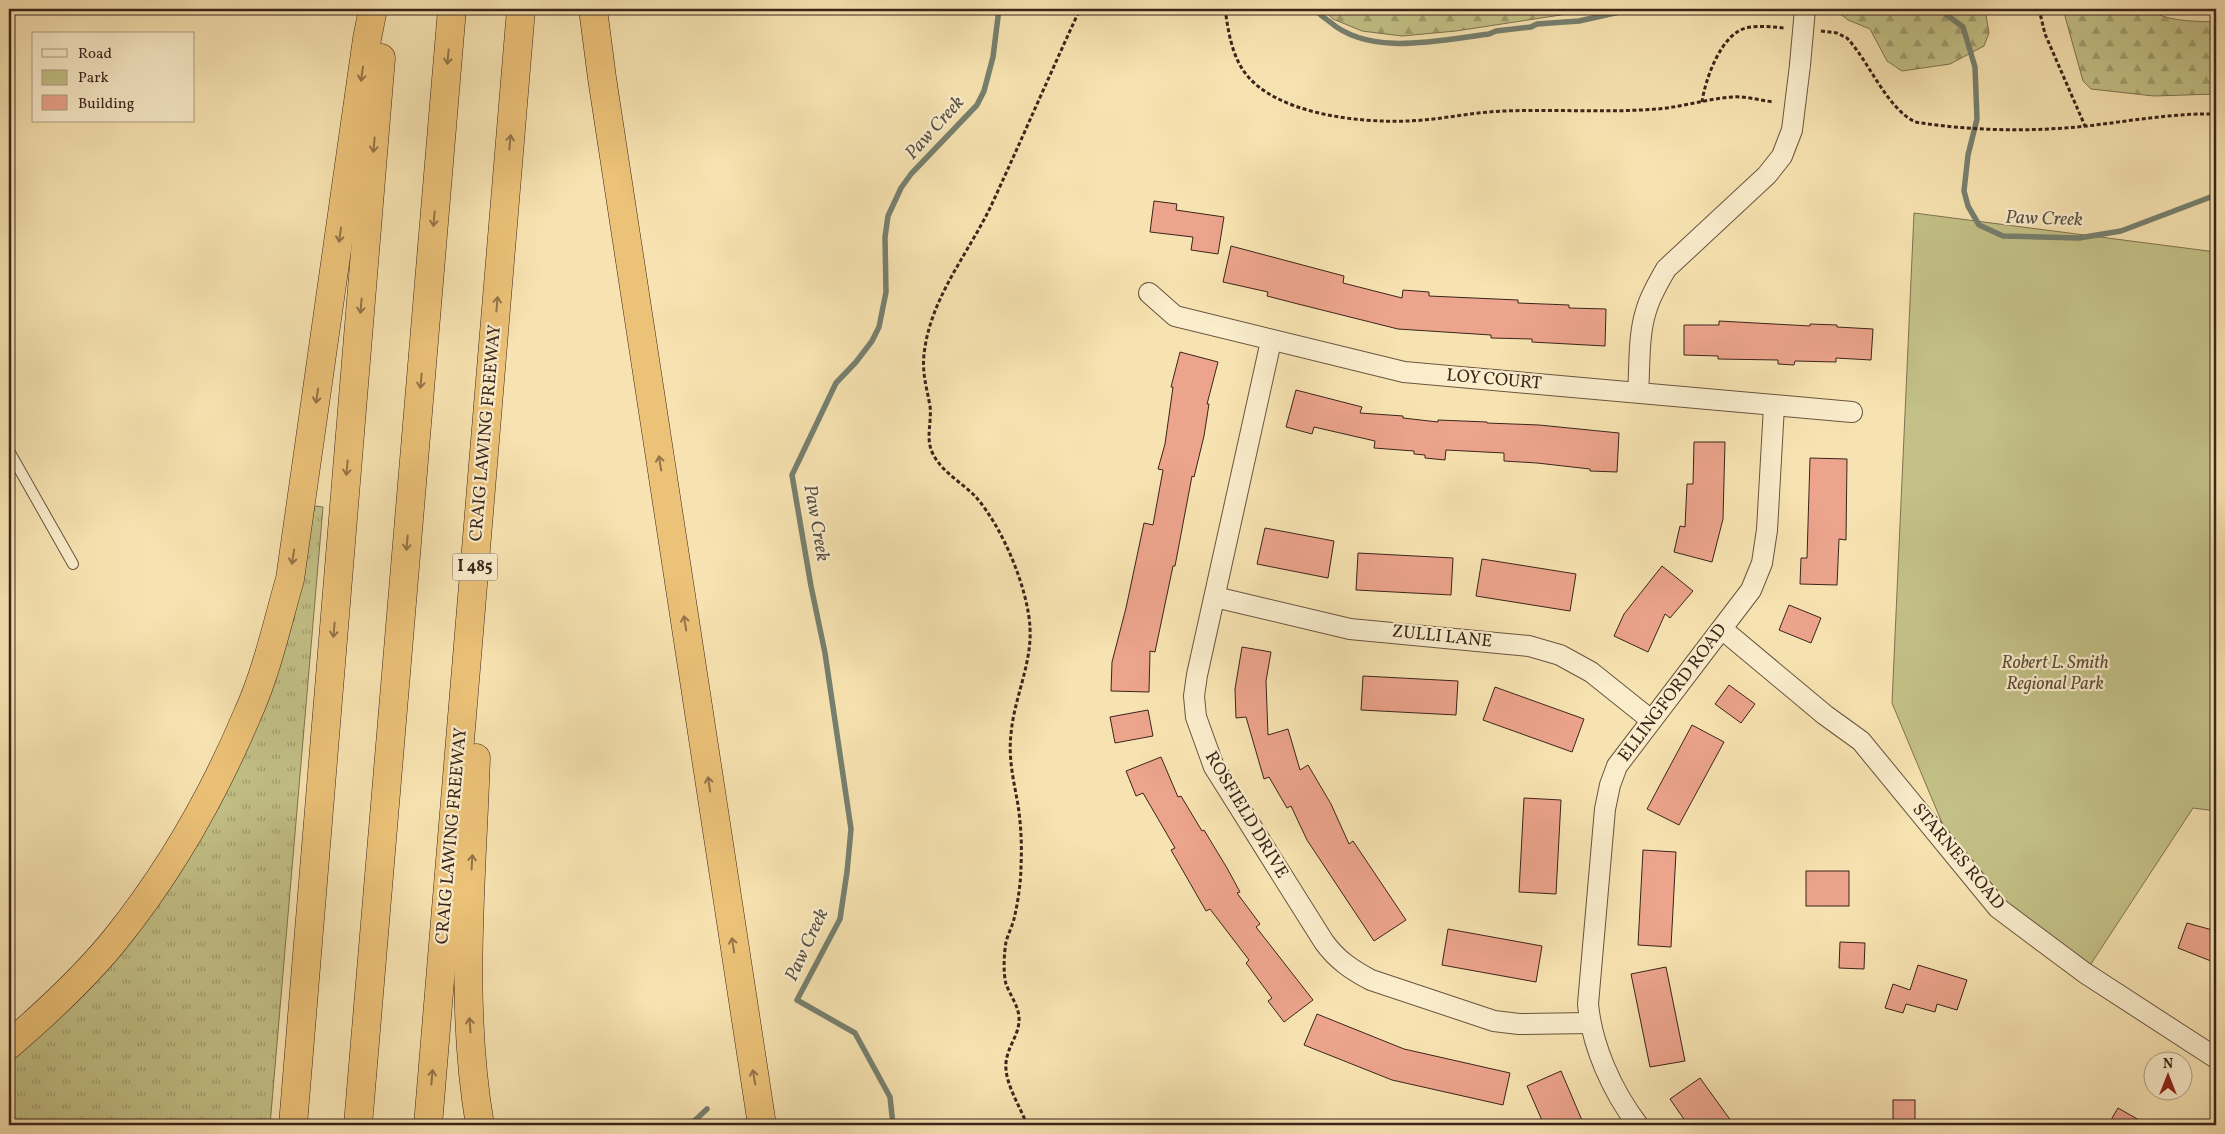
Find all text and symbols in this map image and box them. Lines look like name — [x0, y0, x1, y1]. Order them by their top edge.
legend — [32, 32, 195, 122]
text: Road — [78, 44, 112, 65]
one-way arrow — [443, 49, 452, 65]
one-way arrow — [357, 66, 367, 82]
text: Park — [78, 68, 109, 89]
water label: Paw Creek — [899, 90, 971, 166]
text: Building — [78, 94, 135, 115]
one-way arrow — [505, 135, 515, 151]
one-way arrow — [369, 136, 379, 152]
water label: Paw Creek — [2005, 205, 2083, 233]
one-way arrow — [429, 211, 439, 227]
one-way arrow — [334, 227, 344, 243]
one-way arrow — [492, 297, 502, 313]
one-way arrow — [356, 298, 365, 314]
street label: CRAIG LAWING FREEWAY — [464, 324, 508, 542]
street label: LOY COURT — [1445, 363, 1543, 397]
one-way arrow — [416, 373, 425, 389]
one-way arrow — [312, 388, 322, 404]
one-way arrow — [655, 455, 665, 471]
one-way arrow — [343, 460, 352, 476]
water label: Paw Creek — [796, 483, 836, 564]
one-way arrow — [402, 535, 412, 551]
one-way arrow — [288, 548, 298, 564]
road number: I 485 — [452, 554, 498, 580]
one-way arrow — [679, 616, 689, 632]
street label: ZULLI LANE — [1391, 619, 1493, 655]
street label: ELLINGFORD ROAD — [1613, 619, 1733, 767]
one-way arrow — [329, 622, 339, 638]
park label: Robert L. Smith Regional Park — [2001, 651, 2109, 697]
street label: CRAIG LAWING FREEWAY — [430, 727, 474, 945]
street label: ROSFIELD DRIVE — [1198, 747, 1294, 884]
one-way arrow — [704, 776, 714, 792]
street label: STARNES ROAD — [1906, 798, 2010, 916]
one-way arrow — [467, 854, 476, 870]
water label: Paw Creek — [779, 904, 835, 986]
one-way arrow — [728, 937, 738, 953]
one-way arrow — [466, 1017, 475, 1033]
north arrow — [2142, 1052, 2192, 1102]
text: N — [2163, 1055, 2173, 1074]
one-way arrow — [427, 1069, 437, 1085]
one-way arrow — [748, 1070, 758, 1086]

